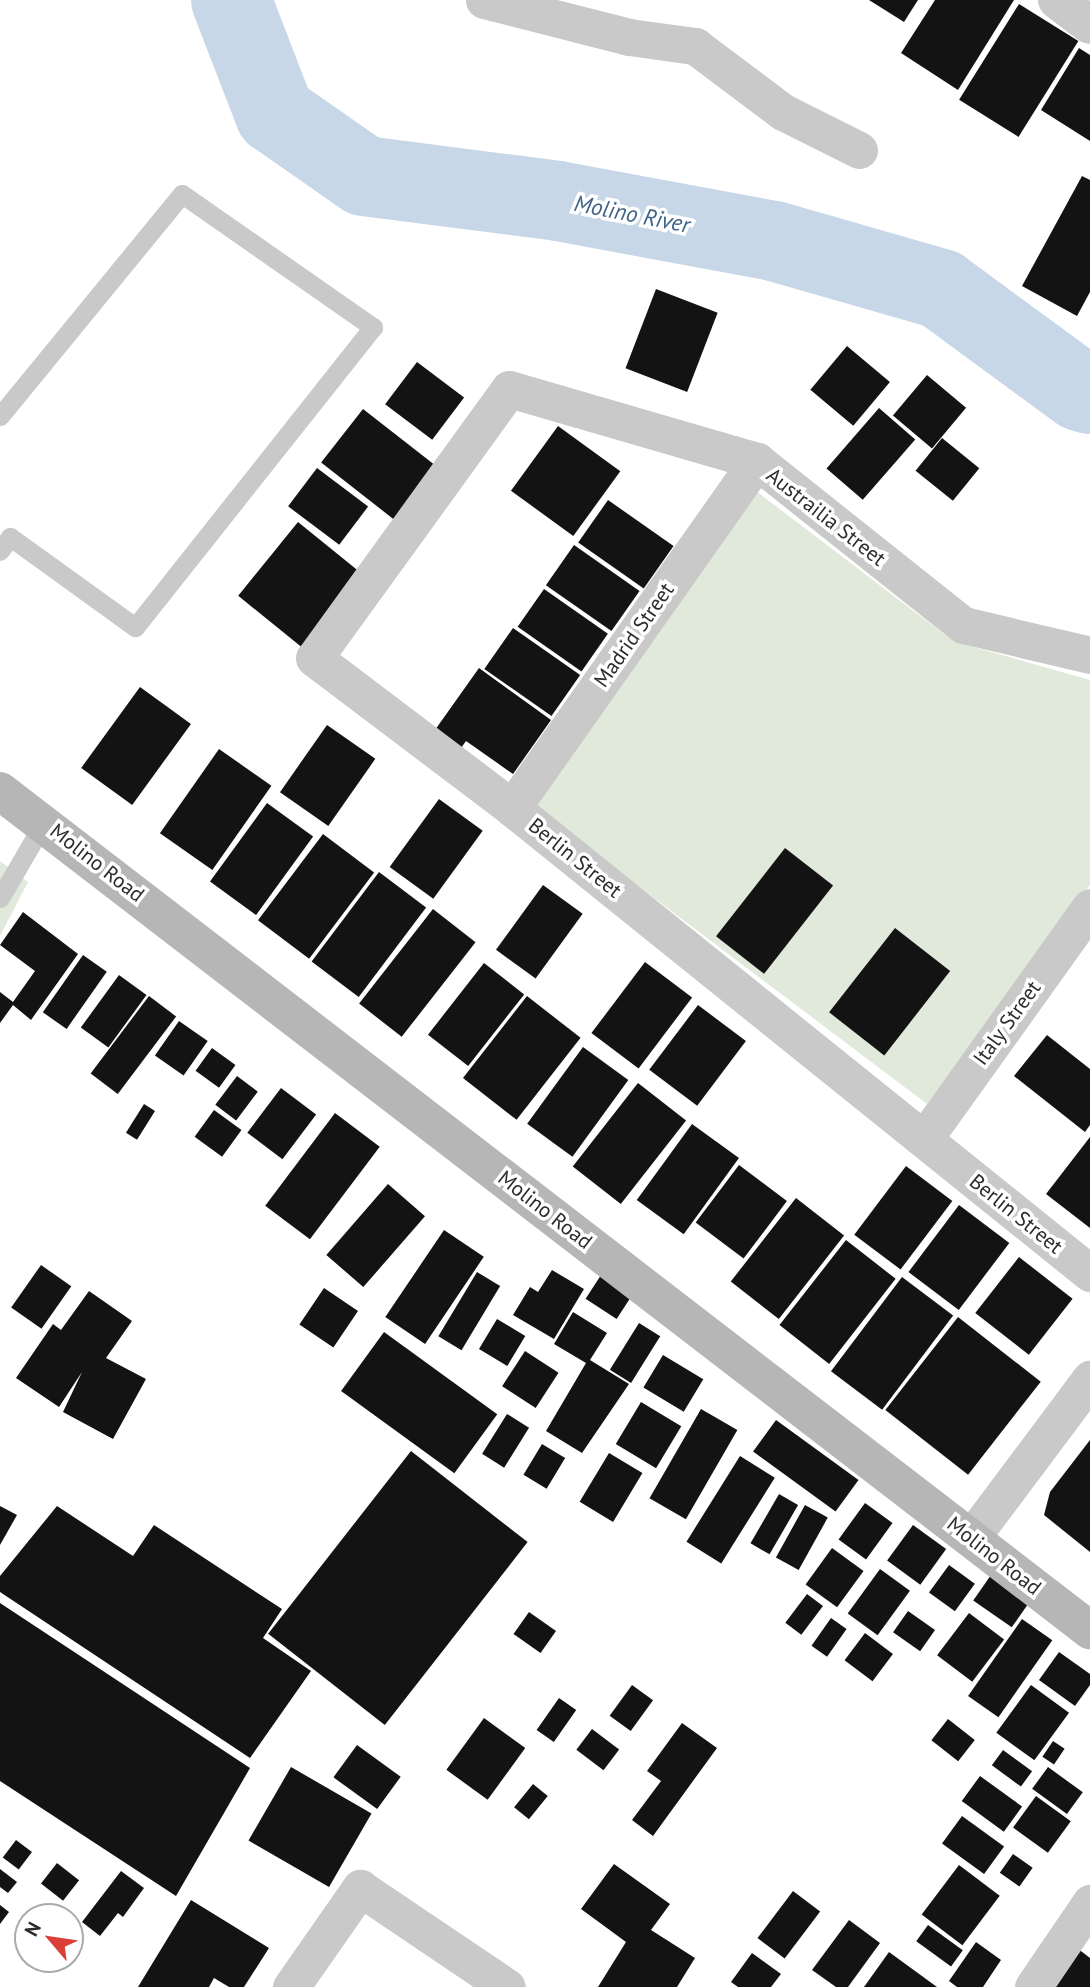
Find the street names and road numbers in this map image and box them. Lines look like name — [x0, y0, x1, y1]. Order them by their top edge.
street label: Austrailia Street — [761, 463, 891, 571]
street label: Madrid Street — [589, 578, 679, 692]
street label: Berlin Street — [523, 813, 627, 903]
street label: Molino Road — [45, 818, 149, 908]
street label: Italy Street — [968, 976, 1046, 1070]
street label: Molino Road — [493, 1165, 597, 1255]
street label: Berlin Street — [964, 1169, 1068, 1259]
street label: Molino Road — [942, 1511, 1046, 1601]

